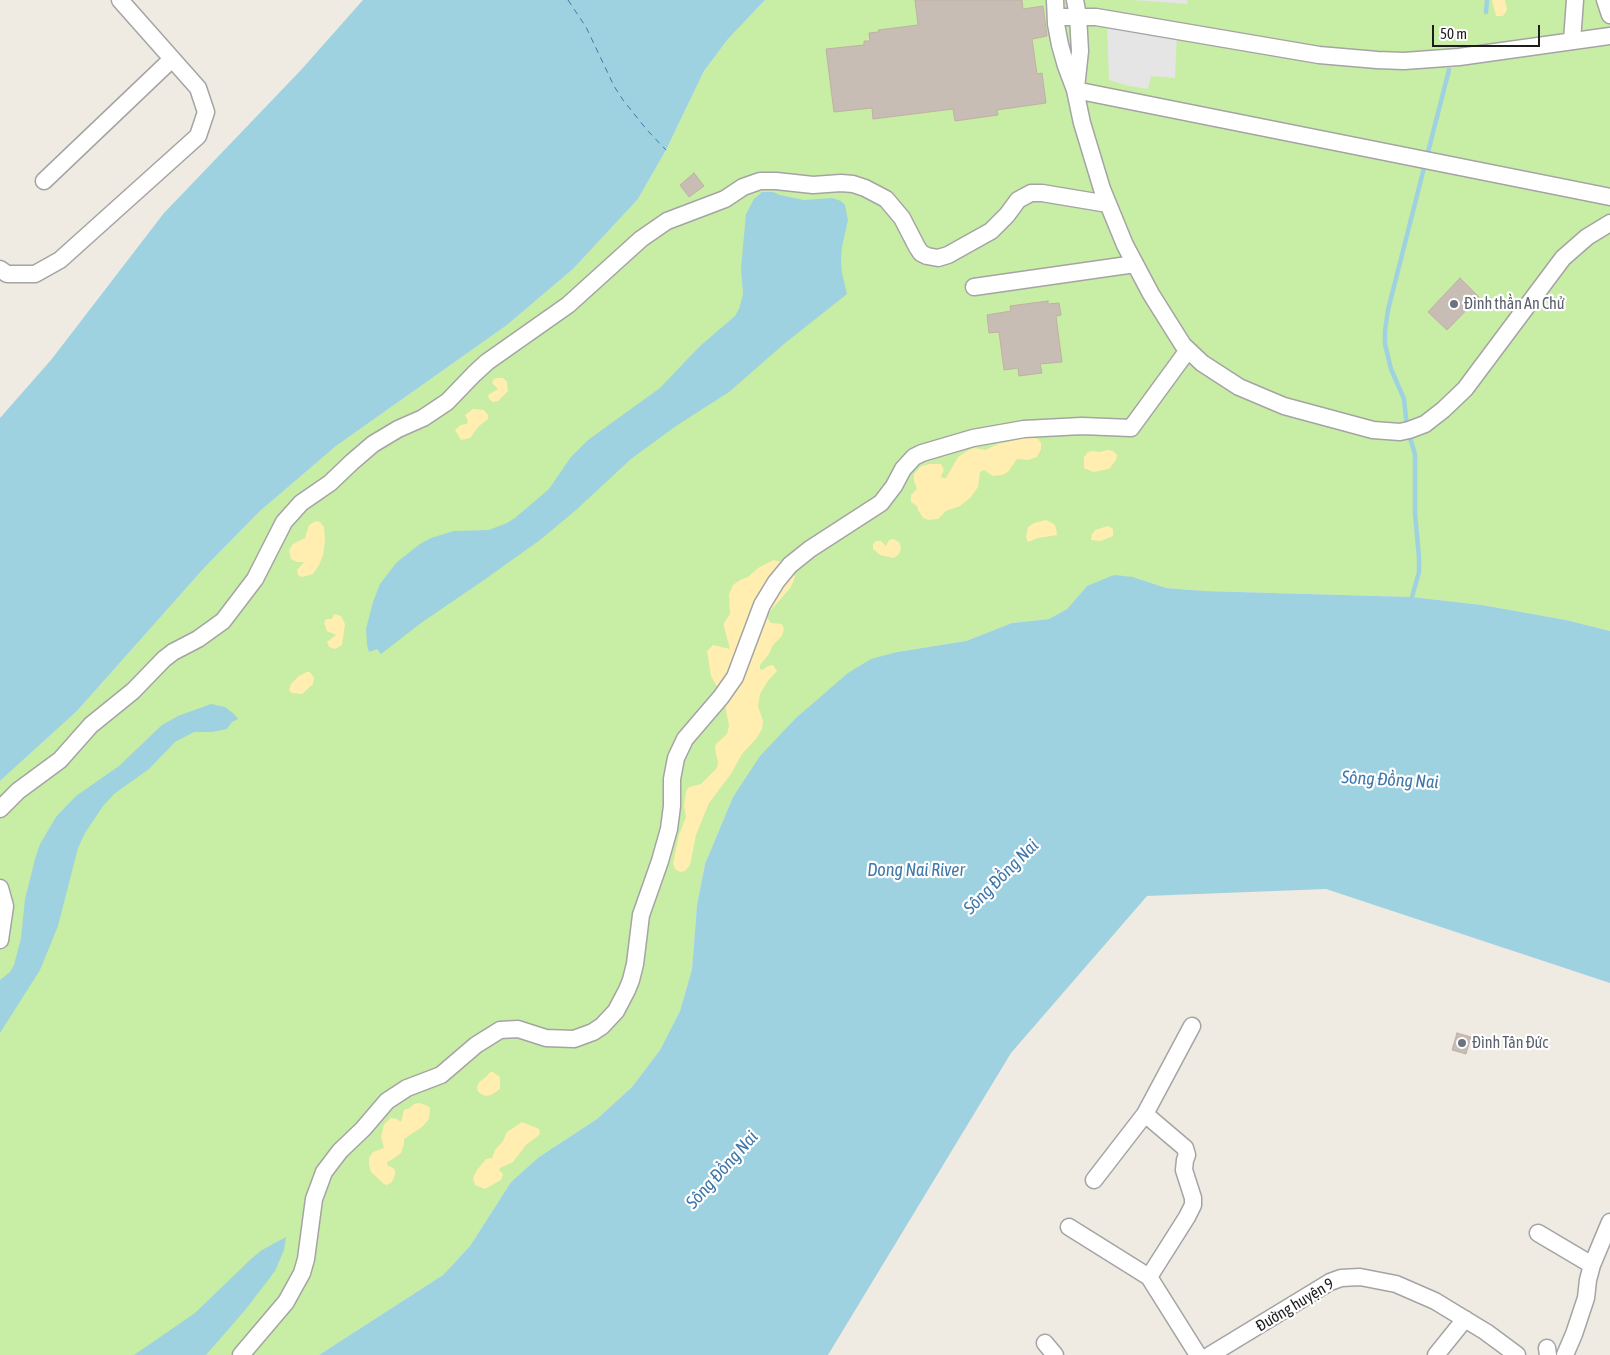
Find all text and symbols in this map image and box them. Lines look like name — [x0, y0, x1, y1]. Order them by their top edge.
scale bar — [1435, 15, 1542, 47]
text: 50 m — [1440, 25, 1467, 42]
place label: Đình thần An Chử — [1464, 294, 1565, 314]
marker: Đình thần An Chử — [1448, 298, 1460, 310]
water label: Sông Đồng Nai — [1341, 767, 1439, 793]
water label: Sông Đồng Nai — [959, 835, 1043, 919]
water label: Dong Nai River — [867, 859, 965, 881]
place label: Đình Tân Đức — [1472, 1033, 1548, 1053]
marker: Đình Tân Đức — [1456, 1037, 1468, 1049]
water label: Sông Đồng Nai — [682, 1127, 762, 1213]
street label: Đường huyện 9 — [1252, 1274, 1338, 1336]

